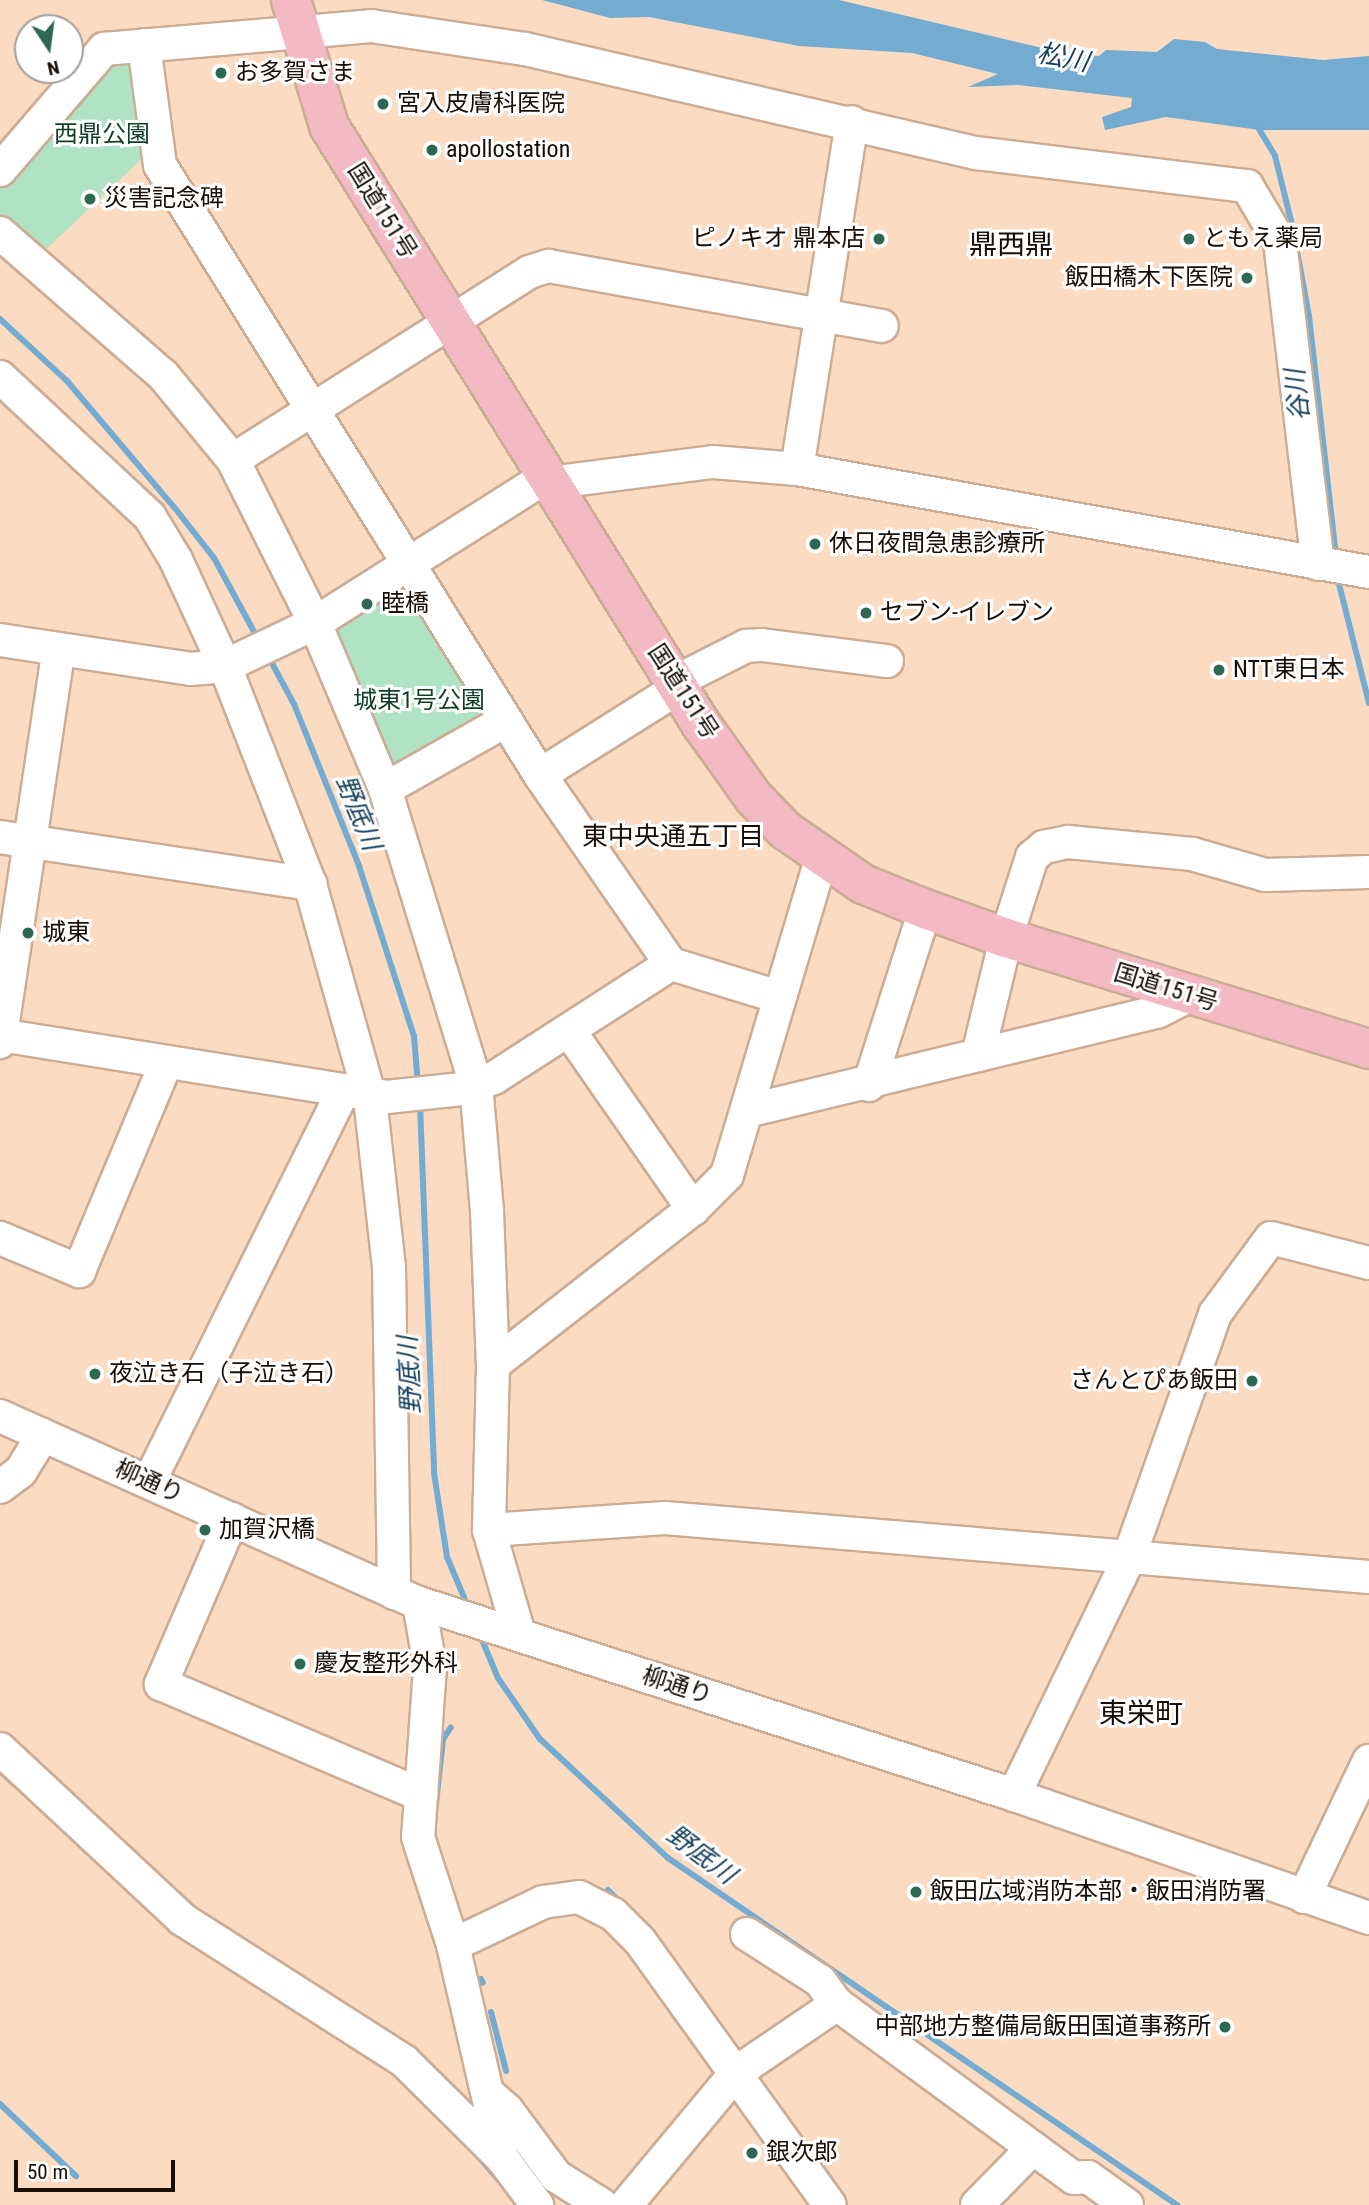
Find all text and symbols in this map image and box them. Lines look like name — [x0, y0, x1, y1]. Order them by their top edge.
north arrow — [14, 14, 84, 84]
water label: 松川 — [1035, 38, 1091, 78]
text: N — [45, 55, 62, 81]
place label: お多賀さま — [235, 59, 355, 87]
marker: お多賀さま — [213, 65, 229, 81]
place label: 宮入皮膚科医院 — [397, 90, 565, 118]
marker: 宮入皮膚科医院 — [375, 96, 391, 112]
park label: 西鼎公園 — [54, 121, 150, 149]
place label: apollostation — [446, 136, 570, 164]
marker: apollostation — [424, 142, 440, 158]
street label: 国道151号 — [341, 158, 423, 264]
place label: 災害記念碑 — [104, 185, 224, 213]
marker: 災害記念碑 — [82, 191, 98, 207]
place label: ピノキオ 鼎本店 — [691, 225, 865, 253]
place label: ともえ薬局 — [1203, 225, 1323, 253]
district label: 鼎西鼎 — [969, 228, 1053, 262]
marker: ピノキオ 鼎本店 — [871, 231, 887, 247]
marker: ともえ薬局 — [1181, 231, 1197, 247]
place label: 飯田橋木下医院 — [1065, 264, 1233, 292]
marker: 飯田橋木下医院 — [1239, 270, 1255, 286]
water label: 谷川 — [1280, 368, 1316, 422]
place label: 休日夜間急患診療所 — [829, 530, 1045, 558]
marker: 休日夜間急患診療所 — [807, 536, 823, 552]
place label: 睦橋 — [381, 590, 429, 618]
marker: 睦橋 — [359, 596, 375, 612]
place label: セブン-イレブン — [880, 599, 1054, 627]
marker: セブン-イレブン — [858, 605, 874, 621]
street label: 国道151号 — [642, 639, 724, 745]
place label: NTT東日本 — [1233, 656, 1345, 684]
marker: NTT東日本 — [1211, 662, 1227, 678]
park label: 城東1号公園 — [353, 687, 485, 715]
water label: 野底川 — [329, 771, 387, 855]
district label: 東中央通五丁目 — [582, 821, 764, 853]
place label: 城東 — [42, 919, 90, 947]
marker: 城東 — [20, 925, 36, 941]
street label: 国道151号 — [1110, 959, 1222, 1017]
water label: 野底川 — [392, 1335, 428, 1415]
place label: 夜泣き石（子泣き石） — [109, 1360, 349, 1388]
marker: 夜泣き石（子泣き石） — [87, 1366, 103, 1382]
place label: さんとぴあ飯田 — [1070, 1367, 1238, 1395]
marker: さんとぴあ飯田 — [1244, 1373, 1260, 1389]
street label: 柳通り — [110, 1454, 188, 1510]
place label: 加賀沢橋 — [219, 1516, 315, 1544]
marker: 加賀沢橋 — [197, 1522, 213, 1538]
place label: 慶友整形外科 — [314, 1650, 458, 1678]
marker: 慶友整形外科 — [292, 1656, 308, 1672]
street label: 柳通り — [638, 1661, 716, 1711]
district label: 東栄町 — [1099, 1697, 1183, 1731]
water label: 野底川 — [660, 1819, 742, 1891]
place label: 飯田広域消防本部・飯田消防署 — [930, 1878, 1266, 1906]
marker: 飯田広域消防本部・飯田消防署 — [908, 1884, 924, 1900]
place label: 中部地方整備局飯田国道事務所 — [875, 2013, 1211, 2041]
marker: 中部地方整備局飯田国道事務所 — [1217, 2019, 1233, 2035]
place label: 銀次郎 — [766, 2139, 838, 2167]
marker: 銀次郎 — [744, 2145, 760, 2161]
scale bar — [18, 2146, 178, 2190]
text: 50 m — [27, 2160, 68, 2184]

